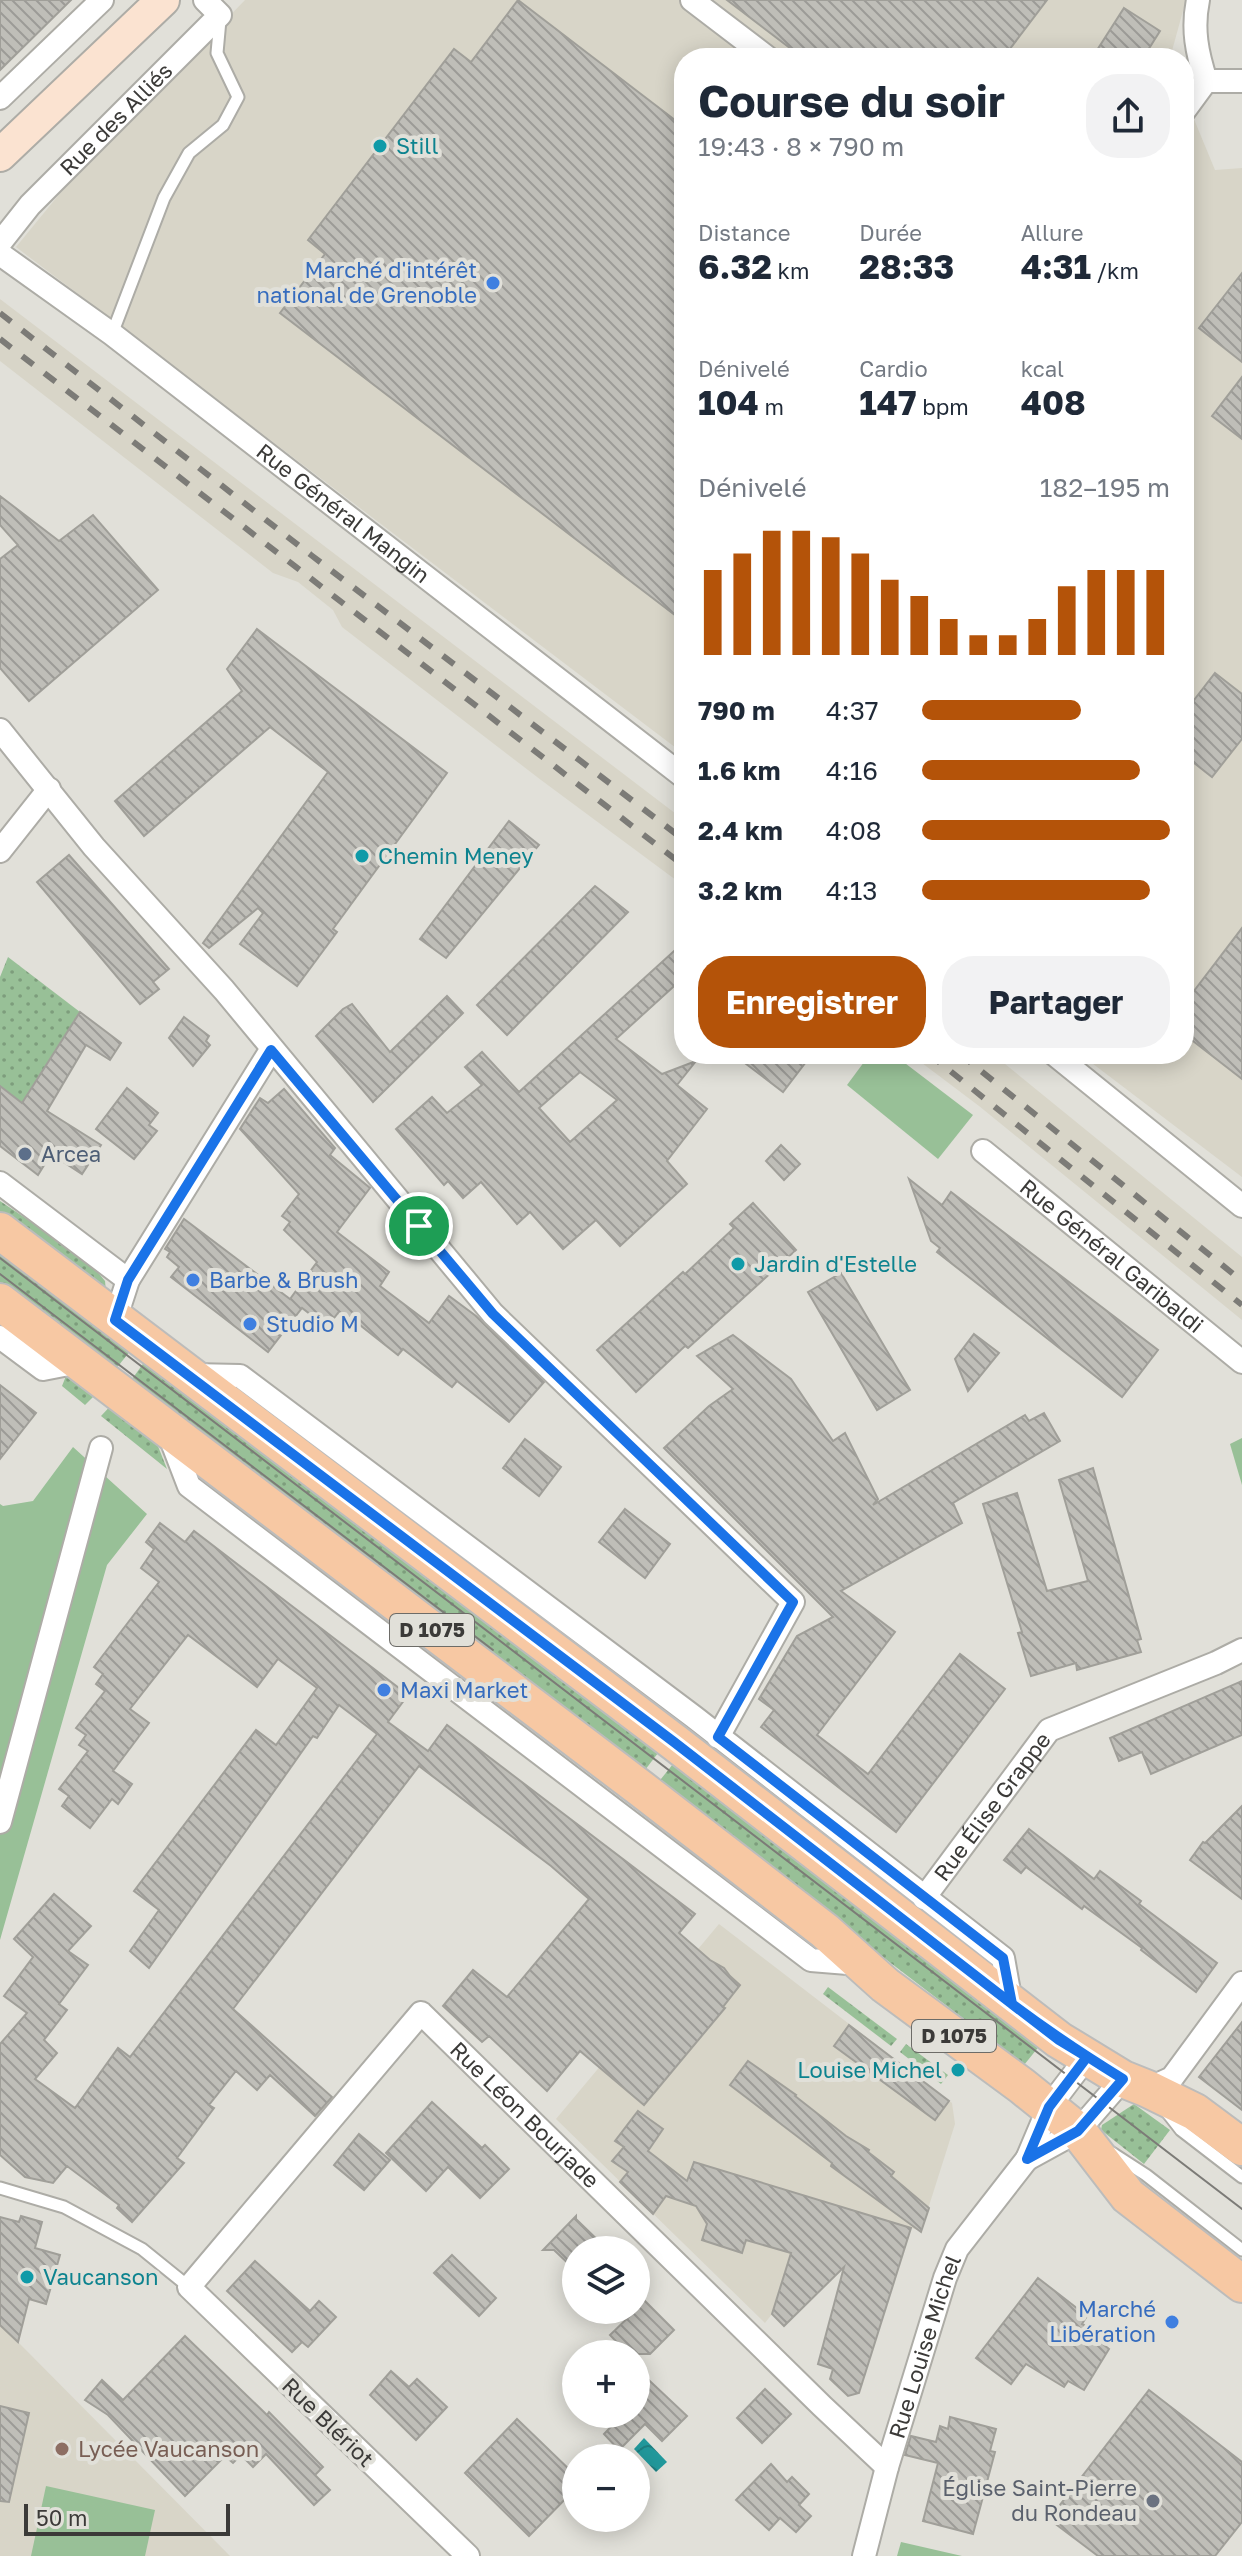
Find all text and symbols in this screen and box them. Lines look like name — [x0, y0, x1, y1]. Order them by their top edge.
street label: Rue des Alliés — [54, 57, 178, 181]
text: Course du soir — [698, 74, 1005, 127]
button: share — [1086, 74, 1170, 158]
text: 19:43 · 8 × 790 m — [698, 131, 904, 162]
place label: Still — [396, 132, 438, 159]
marker: Still — [371, 137, 389, 155]
text: Distance — [698, 219, 790, 246]
text: Durée — [859, 219, 922, 246]
text: Allure — [1021, 219, 1083, 246]
text: 6.32 — [698, 246, 772, 286]
text: 28:33 — [859, 246, 954, 286]
text: 4:31 — [1021, 246, 1091, 286]
place label: Marché d'intérêt national de Grenoble — [257, 256, 477, 308]
text: km — [772, 257, 809, 284]
text: /km — [1091, 257, 1139, 284]
marker: Marché d'intérêt national de Grenoble — [484, 274, 502, 292]
text: Dénivelé — [698, 355, 790, 382]
text: Cardio — [859, 355, 928, 382]
text: kcal — [1021, 355, 1064, 382]
text: 104 — [698, 382, 759, 422]
text: 147 — [859, 382, 917, 422]
text: 408 — [1021, 382, 1086, 422]
text: m — [759, 393, 784, 420]
text: bpm — [917, 393, 969, 420]
street label: Rue Général Mangin — [251, 437, 435, 588]
text: Dénivelé — [698, 472, 807, 503]
text: 182–195 m — [1040, 472, 1170, 503]
text: 790 m — [698, 695, 775, 726]
text: 4:37 — [826, 695, 879, 726]
text: 1.6 km — [698, 755, 781, 786]
text: 4:16 — [826, 755, 878, 786]
text: 2.4 km — [698, 815, 783, 846]
text: 4:08 — [826, 815, 882, 846]
place label: Chemin Meney — [378, 842, 534, 869]
marker: Chemin Meney — [353, 847, 371, 865]
text: 3.2 km — [698, 875, 782, 906]
text: 4:13 — [826, 875, 877, 906]
button: Enregistrer — [698, 956, 926, 1048]
button: Partager — [942, 956, 1170, 1048]
place label: Arcea — [41, 1140, 101, 1167]
marker: Arcea — [16, 1145, 34, 1163]
street label: Rue Général Garibaldi — [1015, 1173, 1209, 1338]
pin — [385, 1192, 453, 1260]
icon: arrive — [397, 1204, 441, 1248]
place label: Jardin d'Estelle — [754, 1250, 917, 1277]
marker: Jardin d'Estelle — [729, 1255, 747, 1273]
place label: Barbe & Brush — [209, 1266, 359, 1293]
marker: Barbe & Brush — [184, 1271, 202, 1289]
place label: Studio M — [266, 1310, 359, 1337]
marker: Studio M — [241, 1315, 259, 1333]
road number: D 1075 — [390, 1614, 474, 1646]
place label: Maxi Market — [400, 1676, 528, 1703]
marker: Maxi Market — [375, 1681, 393, 1699]
street label: Rue Élise Grappe — [928, 1727, 1056, 1886]
road number: D 1075 — [912, 2020, 996, 2052]
street label: Rue Léon Bourjade — [445, 2036, 605, 2193]
place label: Louise Michel — [797, 2056, 942, 2083]
marker: Louise Michel — [949, 2061, 967, 2079]
map controls — [562, 2236, 650, 2532]
button: layers — [562, 2236, 650, 2324]
street label: Rue Louise Michel — [883, 2251, 966, 2442]
place label: Vaucanson — [43, 2263, 159, 2290]
marker: Vaucanson — [18, 2268, 36, 2286]
place label: Marché Libération — [1049, 2295, 1156, 2347]
marker: Marché Libération — [1163, 2313, 1181, 2331]
button: + — [562, 2340, 650, 2428]
street label: Rue Blériot — [277, 2371, 380, 2472]
place label: Lycée Vaucanson — [78, 2435, 259, 2462]
marker: Lycée Vaucanson — [53, 2440, 71, 2458]
button: − — [562, 2444, 650, 2532]
place label: Église Saint-Pierre du Rondeau — [942, 2474, 1137, 2526]
marker: Église Saint-Pierre du Rondeau — [1144, 2492, 1162, 2510]
scale bar — [24, 2500, 230, 2536]
text: 50 m — [36, 2504, 87, 2531]

